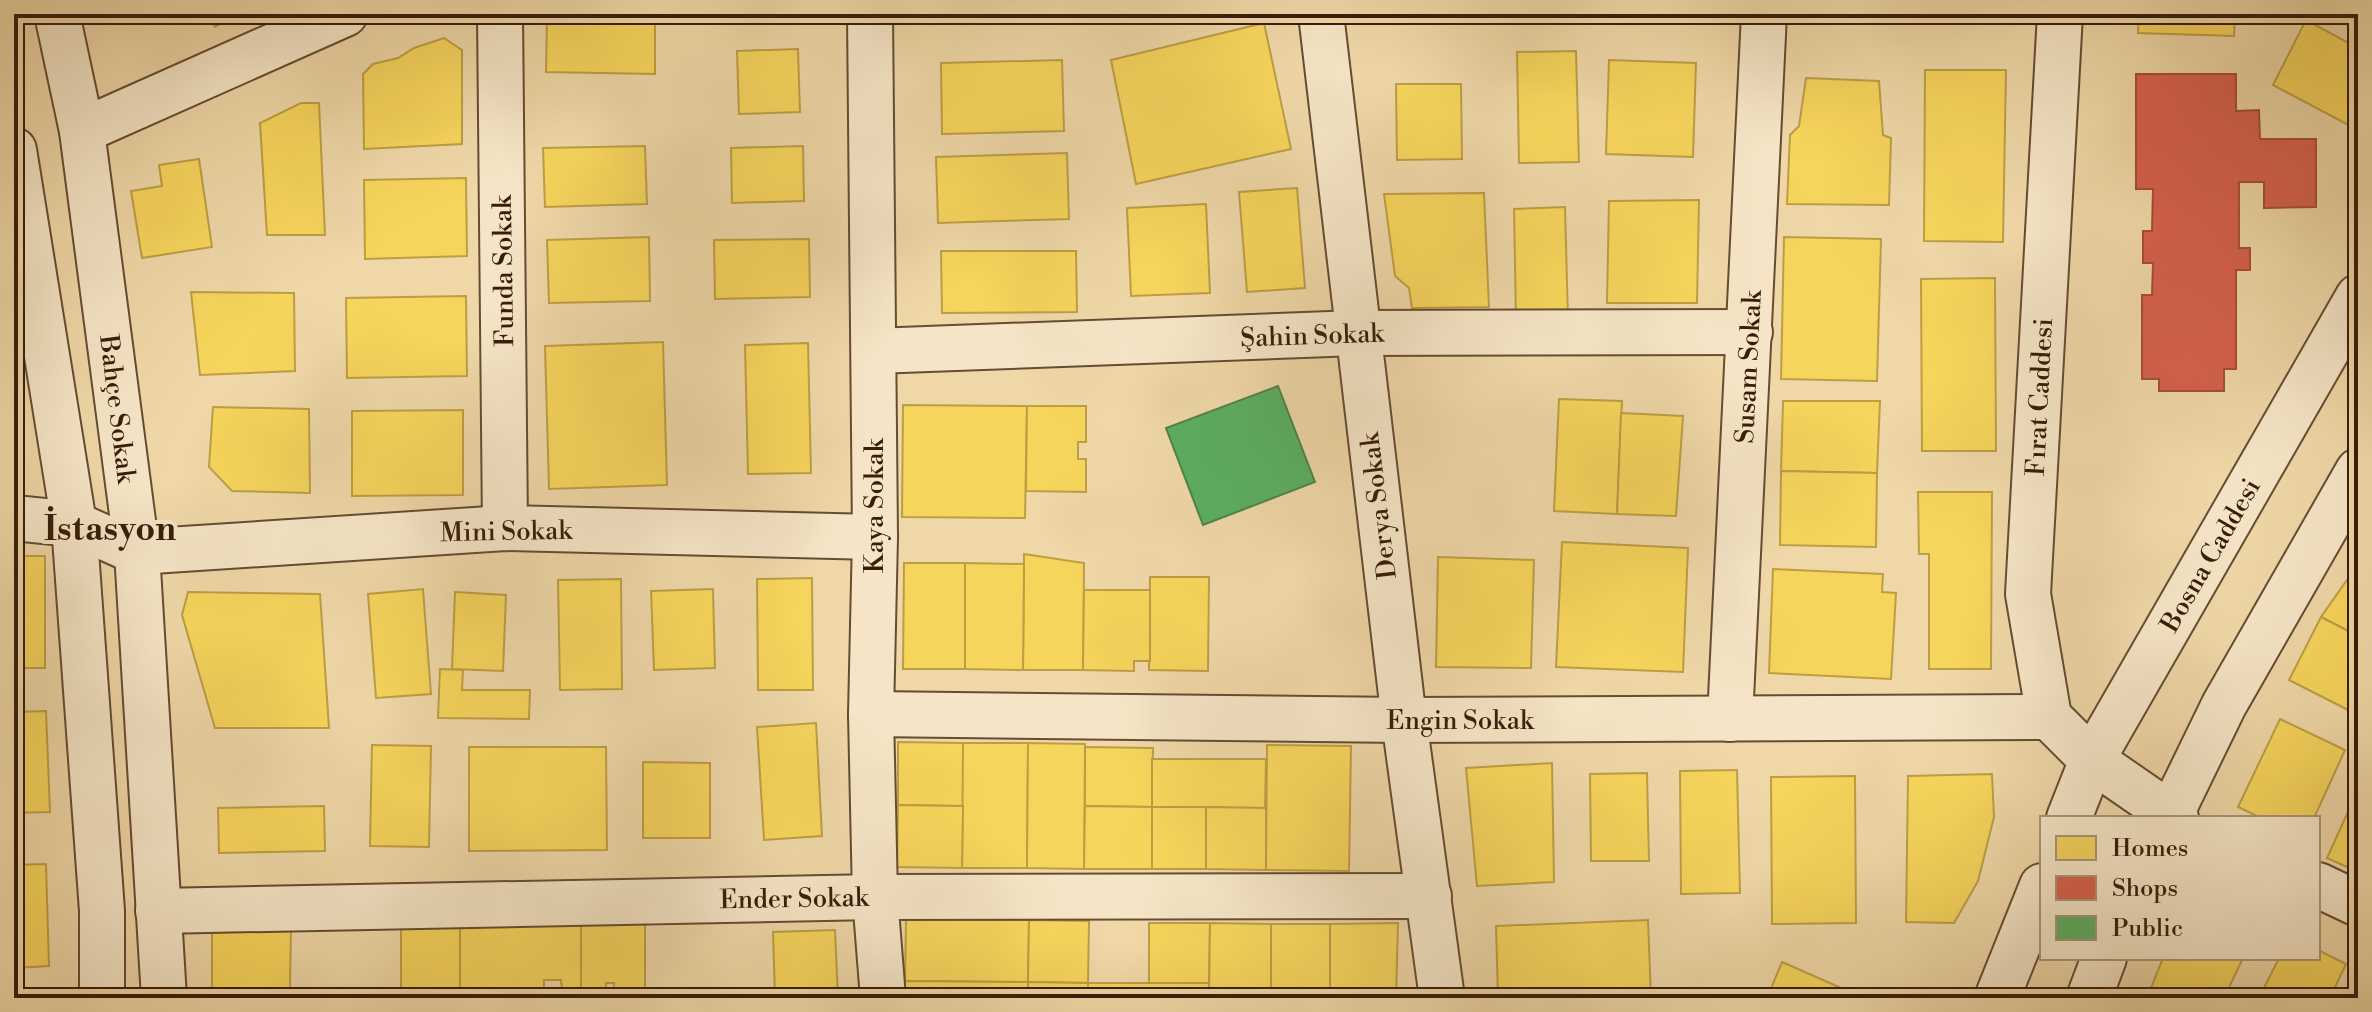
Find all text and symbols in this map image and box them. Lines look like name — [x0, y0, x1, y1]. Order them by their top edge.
street label: Funda Sokak — [487, 194, 521, 347]
street label: Susam Sokak — [1729, 288, 1769, 444]
street label: Şahin Sokak — [1240, 317, 1386, 354]
street label: Fırat Caddesi — [2020, 317, 2060, 477]
street label: Bahçe Sokak — [92, 332, 142, 487]
street label: Derya Sokak — [1354, 429, 1404, 581]
street label: Kaya Sokak — [859, 437, 891, 573]
street label: Bosna Caddesi — [2154, 473, 2268, 639]
district label: İstasyon — [44, 506, 176, 551]
street label: Mini Sokak — [440, 515, 574, 549]
street label: Engin Sokak — [1386, 705, 1535, 737]
legend — [2040, 816, 2320, 960]
text: Homes — [2112, 834, 2188, 864]
text: Shops — [2112, 874, 2178, 904]
street label: Ender Sokak — [719, 882, 870, 916]
text: Public — [2112, 914, 2183, 944]

